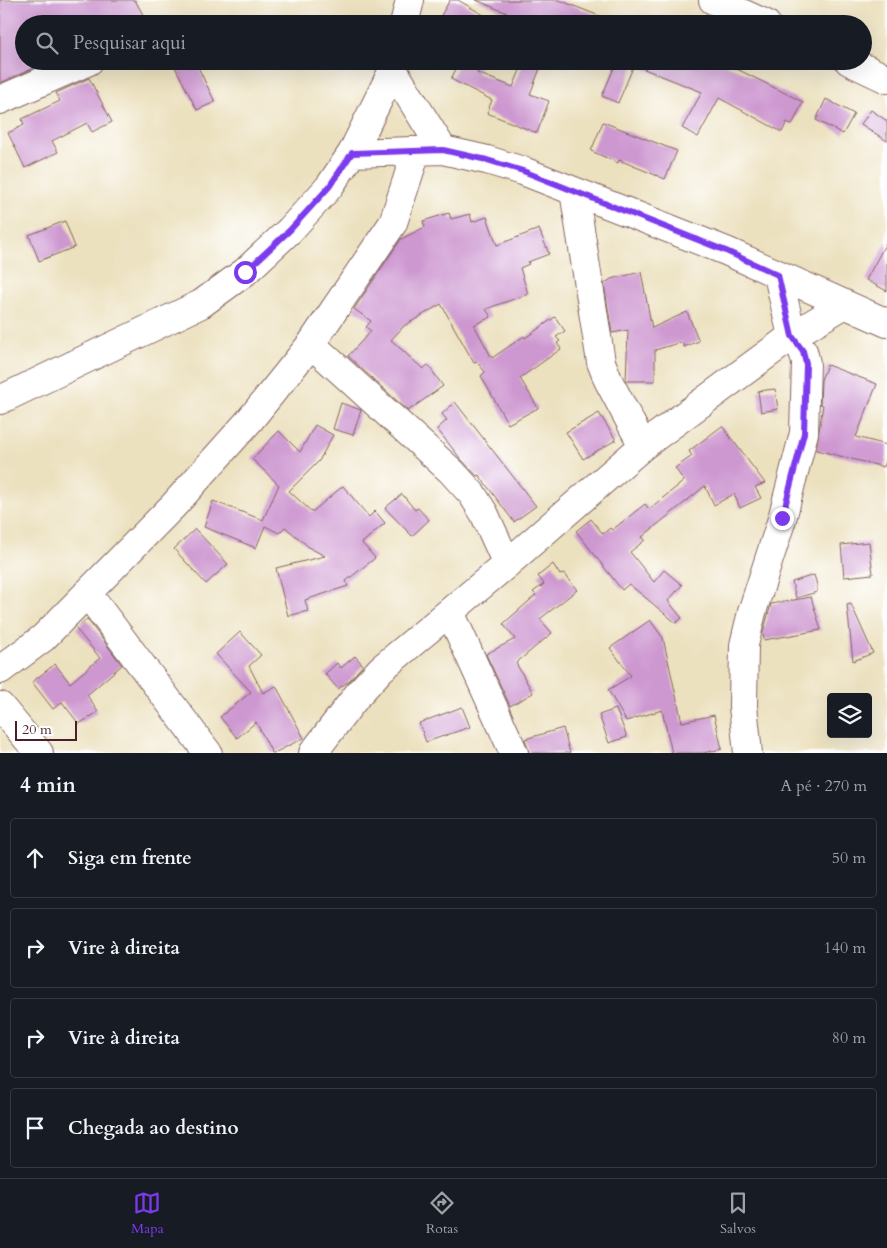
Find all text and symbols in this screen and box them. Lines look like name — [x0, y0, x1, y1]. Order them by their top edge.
search box — [15, 15, 872, 70]
icon: search — [33, 29, 61, 57]
text: Pesquisar aqui — [73, 30, 186, 56]
route start — [234, 261, 257, 284]
route end — [771, 507, 794, 530]
map controls — [827, 693, 872, 738]
button: layers — [827, 693, 872, 738]
scale bar — [15, 718, 78, 741]
text: 20 m — [22, 720, 52, 739]
text: 4 min — [20, 771, 76, 800]
text: A pé · 270 m — [780, 775, 867, 797]
icon: ahead — [21, 844, 49, 872]
text: Siga em frente — [68, 845, 192, 871]
text: 50 m — [832, 847, 866, 869]
icon: right — [21, 934, 49, 962]
text: Vire à direita — [68, 935, 180, 961]
text: 140 m — [824, 937, 866, 959]
icon: right — [21, 1024, 49, 1052]
text: Vire à direita — [68, 1025, 180, 1051]
text: 80 m — [832, 1027, 866, 1049]
icon: arrive — [21, 1114, 49, 1142]
text: Chegada ao destino — [68, 1115, 239, 1141]
tab: Mapa — [131, 1189, 164, 1238]
tab: Rotas — [426, 1189, 458, 1238]
tab: Salvos — [720, 1189, 756, 1238]

